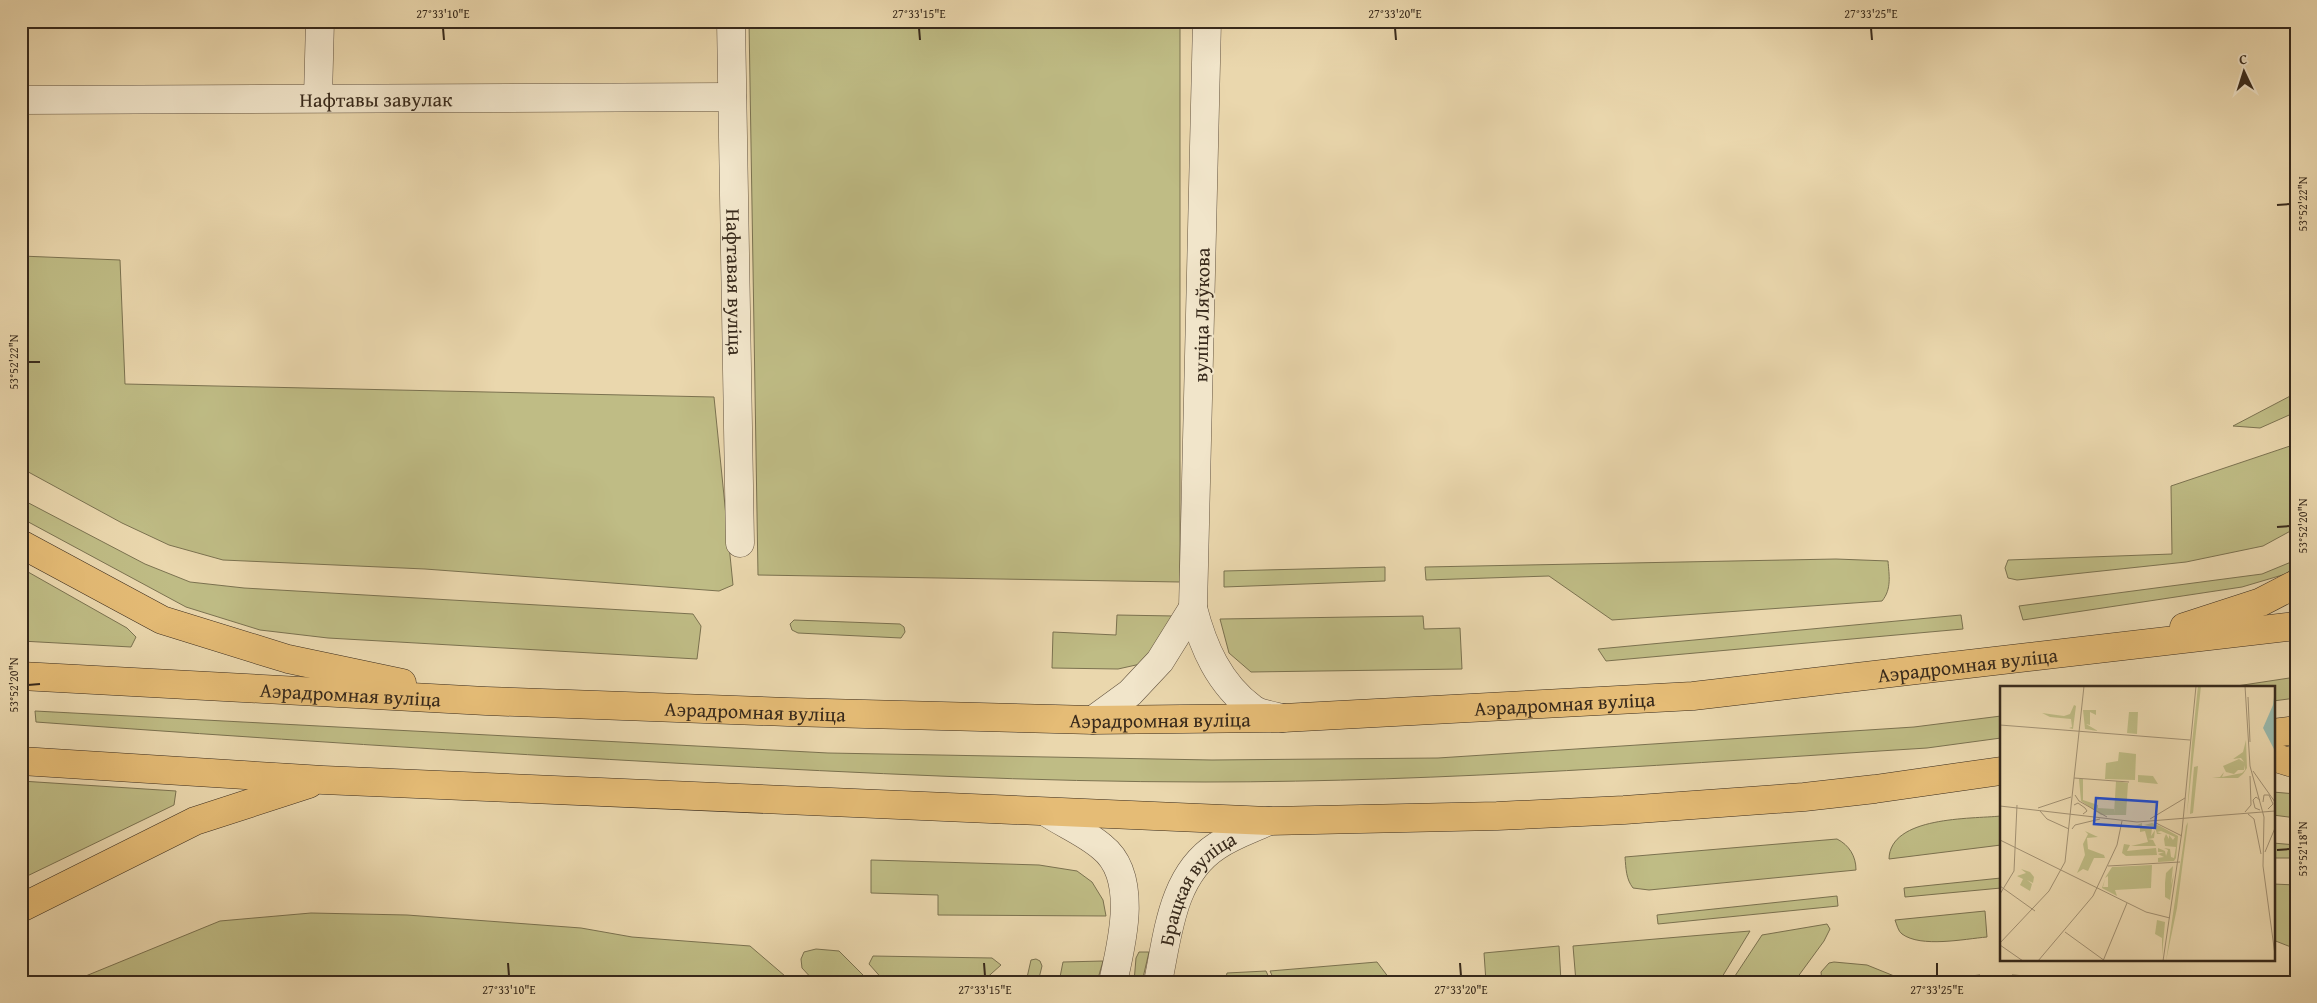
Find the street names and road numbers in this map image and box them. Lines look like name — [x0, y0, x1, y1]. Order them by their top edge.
street label: Нафтавы завулак — [300, 84, 453, 113]
street label: Нафтавая вуліца — [720, 208, 751, 356]
street label: вуліца Ляўкова — [1185, 247, 1217, 383]
street label: Аэрадромная вуліца — [1876, 639, 2060, 689]
street label: Аэрадромная вуліца — [259, 674, 442, 713]
street label: Аэрадромная вуліца — [1473, 684, 1656, 722]
street label: Аэрадромная вуліца — [664, 693, 847, 728]
street label: Аэрадромная вуліца — [1069, 704, 1251, 735]
street label: Брацкая вуліца — [1151, 823, 1241, 948]

